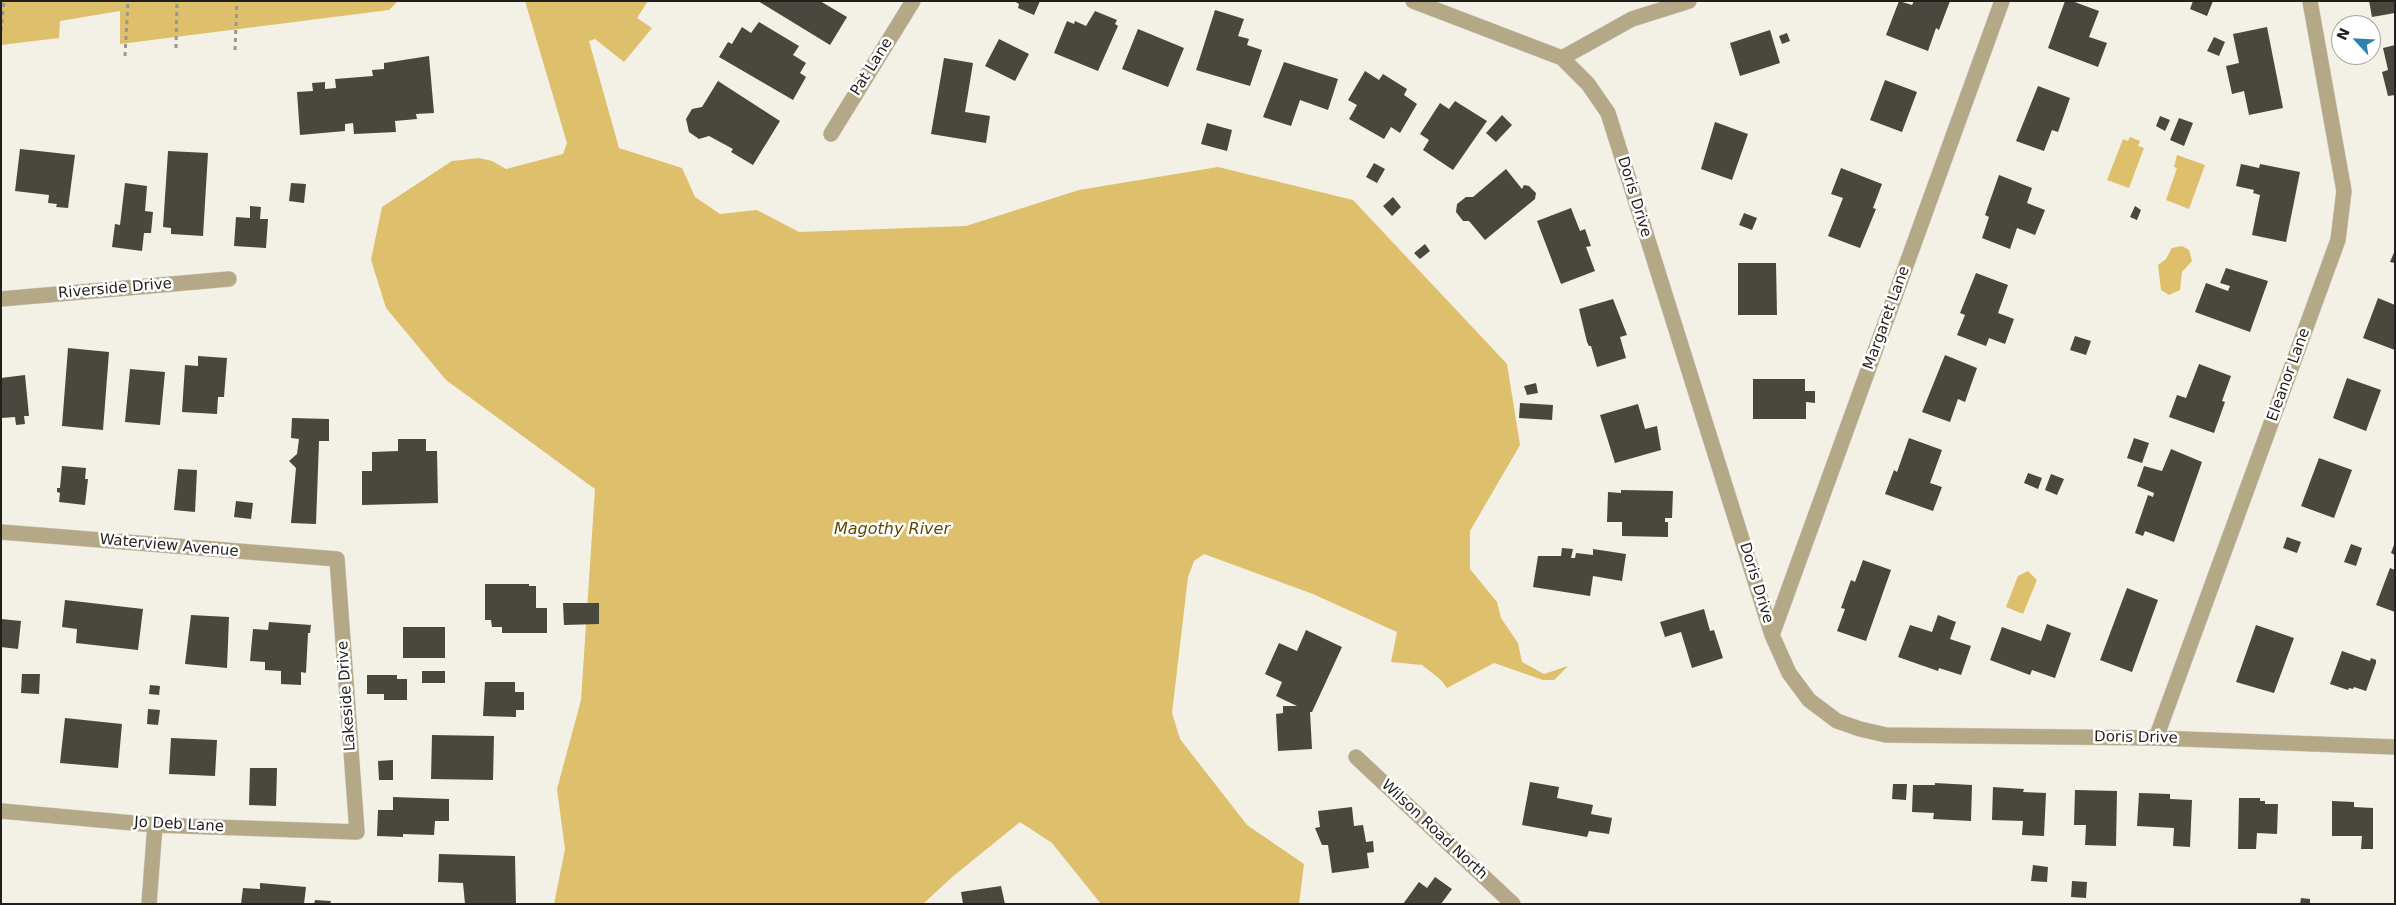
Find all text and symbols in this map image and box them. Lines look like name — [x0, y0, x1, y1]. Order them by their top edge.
north arrow — [2331, 15, 2381, 65]
text: N — [2334, 25, 2353, 43]
street label: Pat Lane — [847, 35, 897, 99]
street label: Doris Drive — [1613, 154, 1655, 240]
street label: Margaret Lane — [1860, 264, 1914, 372]
street label: Riverside Drive — [57, 275, 173, 303]
street label: Eleanor Lane — [2264, 326, 2314, 424]
water label: Magothy River — [834, 520, 950, 540]
street label: Waterview Avenue — [99, 531, 239, 561]
street label: Doris Drive — [1735, 540, 1777, 626]
street label: Lakeside Drive — [334, 640, 360, 752]
street label: Doris Drive — [2094, 728, 2178, 748]
street label: Wilson Road North — [1377, 776, 1491, 884]
street label: Jo Deb Lane — [134, 814, 224, 836]

